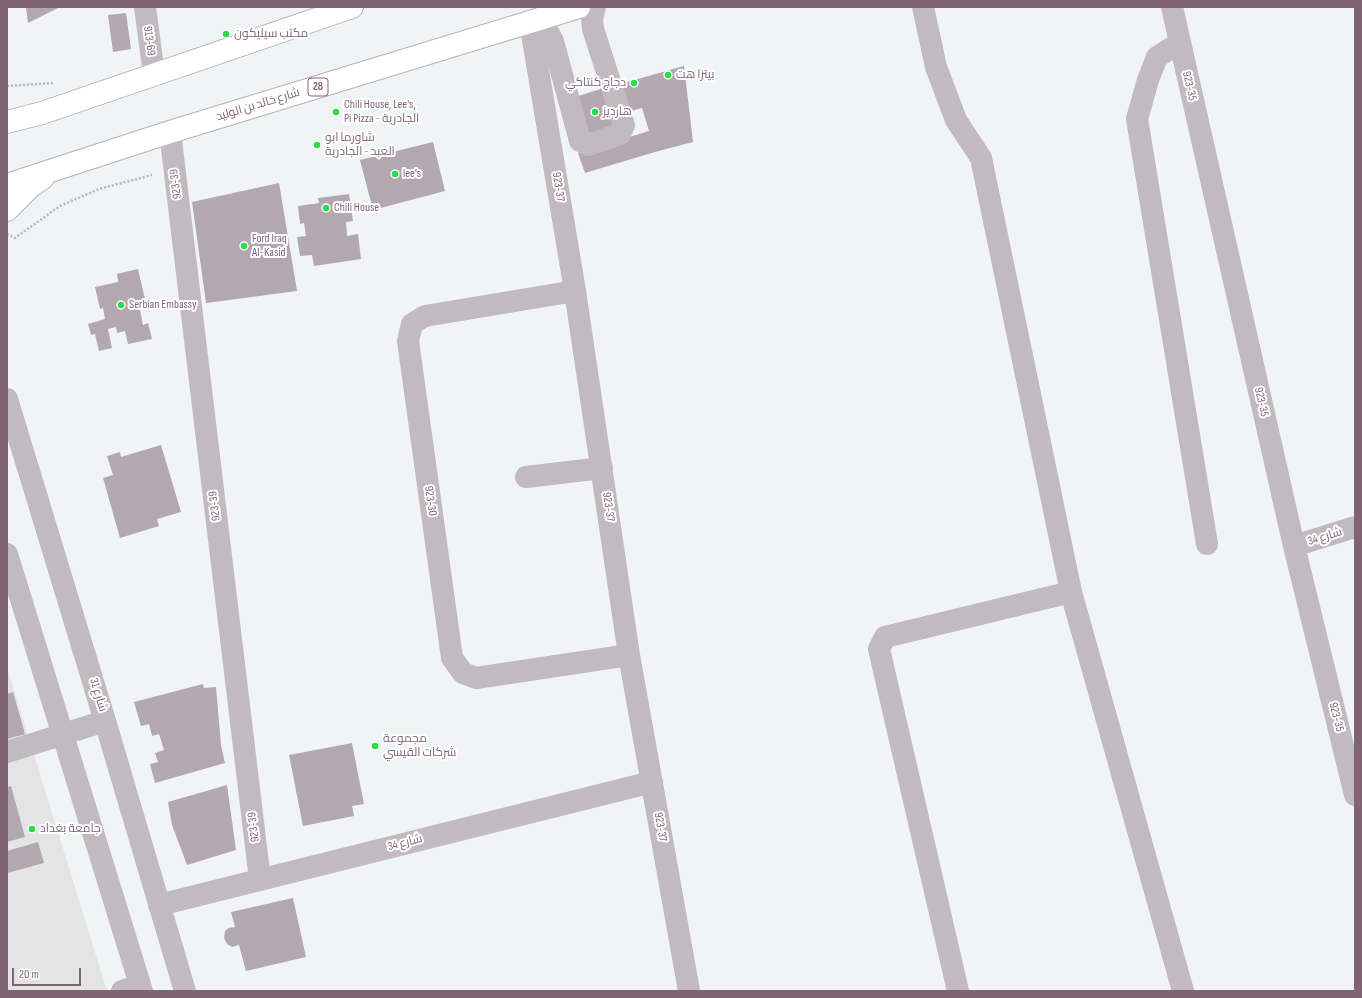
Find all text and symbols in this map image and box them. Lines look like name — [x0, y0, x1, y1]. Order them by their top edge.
street label: 913-69 — [140, 25, 158, 57]
place label: مكتب سيليكون — [234, 27, 308, 41]
marker: مكتب سيليكون — [221, 29, 231, 39]
place label: بيتزا هت — [676, 68, 714, 82]
marker: بيتزا هت — [663, 70, 673, 80]
street label: 923-35 — [1179, 70, 1199, 102]
place label: دجاج كنتاكي — [565, 76, 626, 90]
road number: 28 — [308, 78, 328, 96]
marker: دجاج كنتاكي — [629, 78, 639, 88]
street label: شارع خالد بن الوليد — [214, 85, 302, 125]
place label: Chili House, Lee's, Pi Pizza - الجادرية — [344, 98, 419, 126]
place label: هارديز — [603, 105, 632, 119]
marker: Chili House, Lee's, Pi Pizza - الجادرية — [331, 107, 341, 117]
marker: هارديز — [590, 107, 600, 117]
place label: شاورما ابو العبد - الجادرية — [325, 131, 395, 159]
marker: شاورما ابو العبد - الجادرية — [312, 140, 322, 150]
place label: lee's — [403, 167, 421, 181]
street label: 923-39 — [167, 168, 185, 200]
marker: lee's — [390, 169, 400, 179]
street label: 923-37 — [549, 171, 567, 203]
place label: Chili House — [334, 201, 379, 215]
marker: Chili House — [321, 203, 331, 213]
place label: Ford Iraq Al-Kasid — [252, 232, 287, 260]
marker: Ford Iraq Al-Kasid — [239, 241, 249, 251]
place label: Serbian Embassy — [129, 298, 197, 312]
marker: Serbian Embassy — [116, 300, 126, 310]
street label: 923-35 — [1251, 386, 1271, 418]
street label: 923-30 — [421, 485, 439, 517]
street label: 923-39 — [206, 490, 224, 522]
street label: 923-37 — [599, 491, 617, 523]
street label: شارع 34 — [1306, 525, 1344, 549]
street label: شارع 31 — [86, 676, 110, 714]
street label: 923-35 — [1325, 701, 1347, 733]
place label: مجموعة شركات القيسي — [383, 732, 456, 760]
marker: مجموعة شركات القيسي — [370, 741, 380, 751]
street label: 923-39 — [245, 811, 263, 843]
street label: 923-37 — [650, 811, 670, 843]
place label: جامعة بغداد — [40, 822, 101, 836]
marker: جامعة بغداد — [27, 824, 37, 834]
street label: شارع 34 — [386, 832, 424, 854]
scale bar — [14, 960, 83, 986]
text: 20 m — [19, 967, 39, 982]

